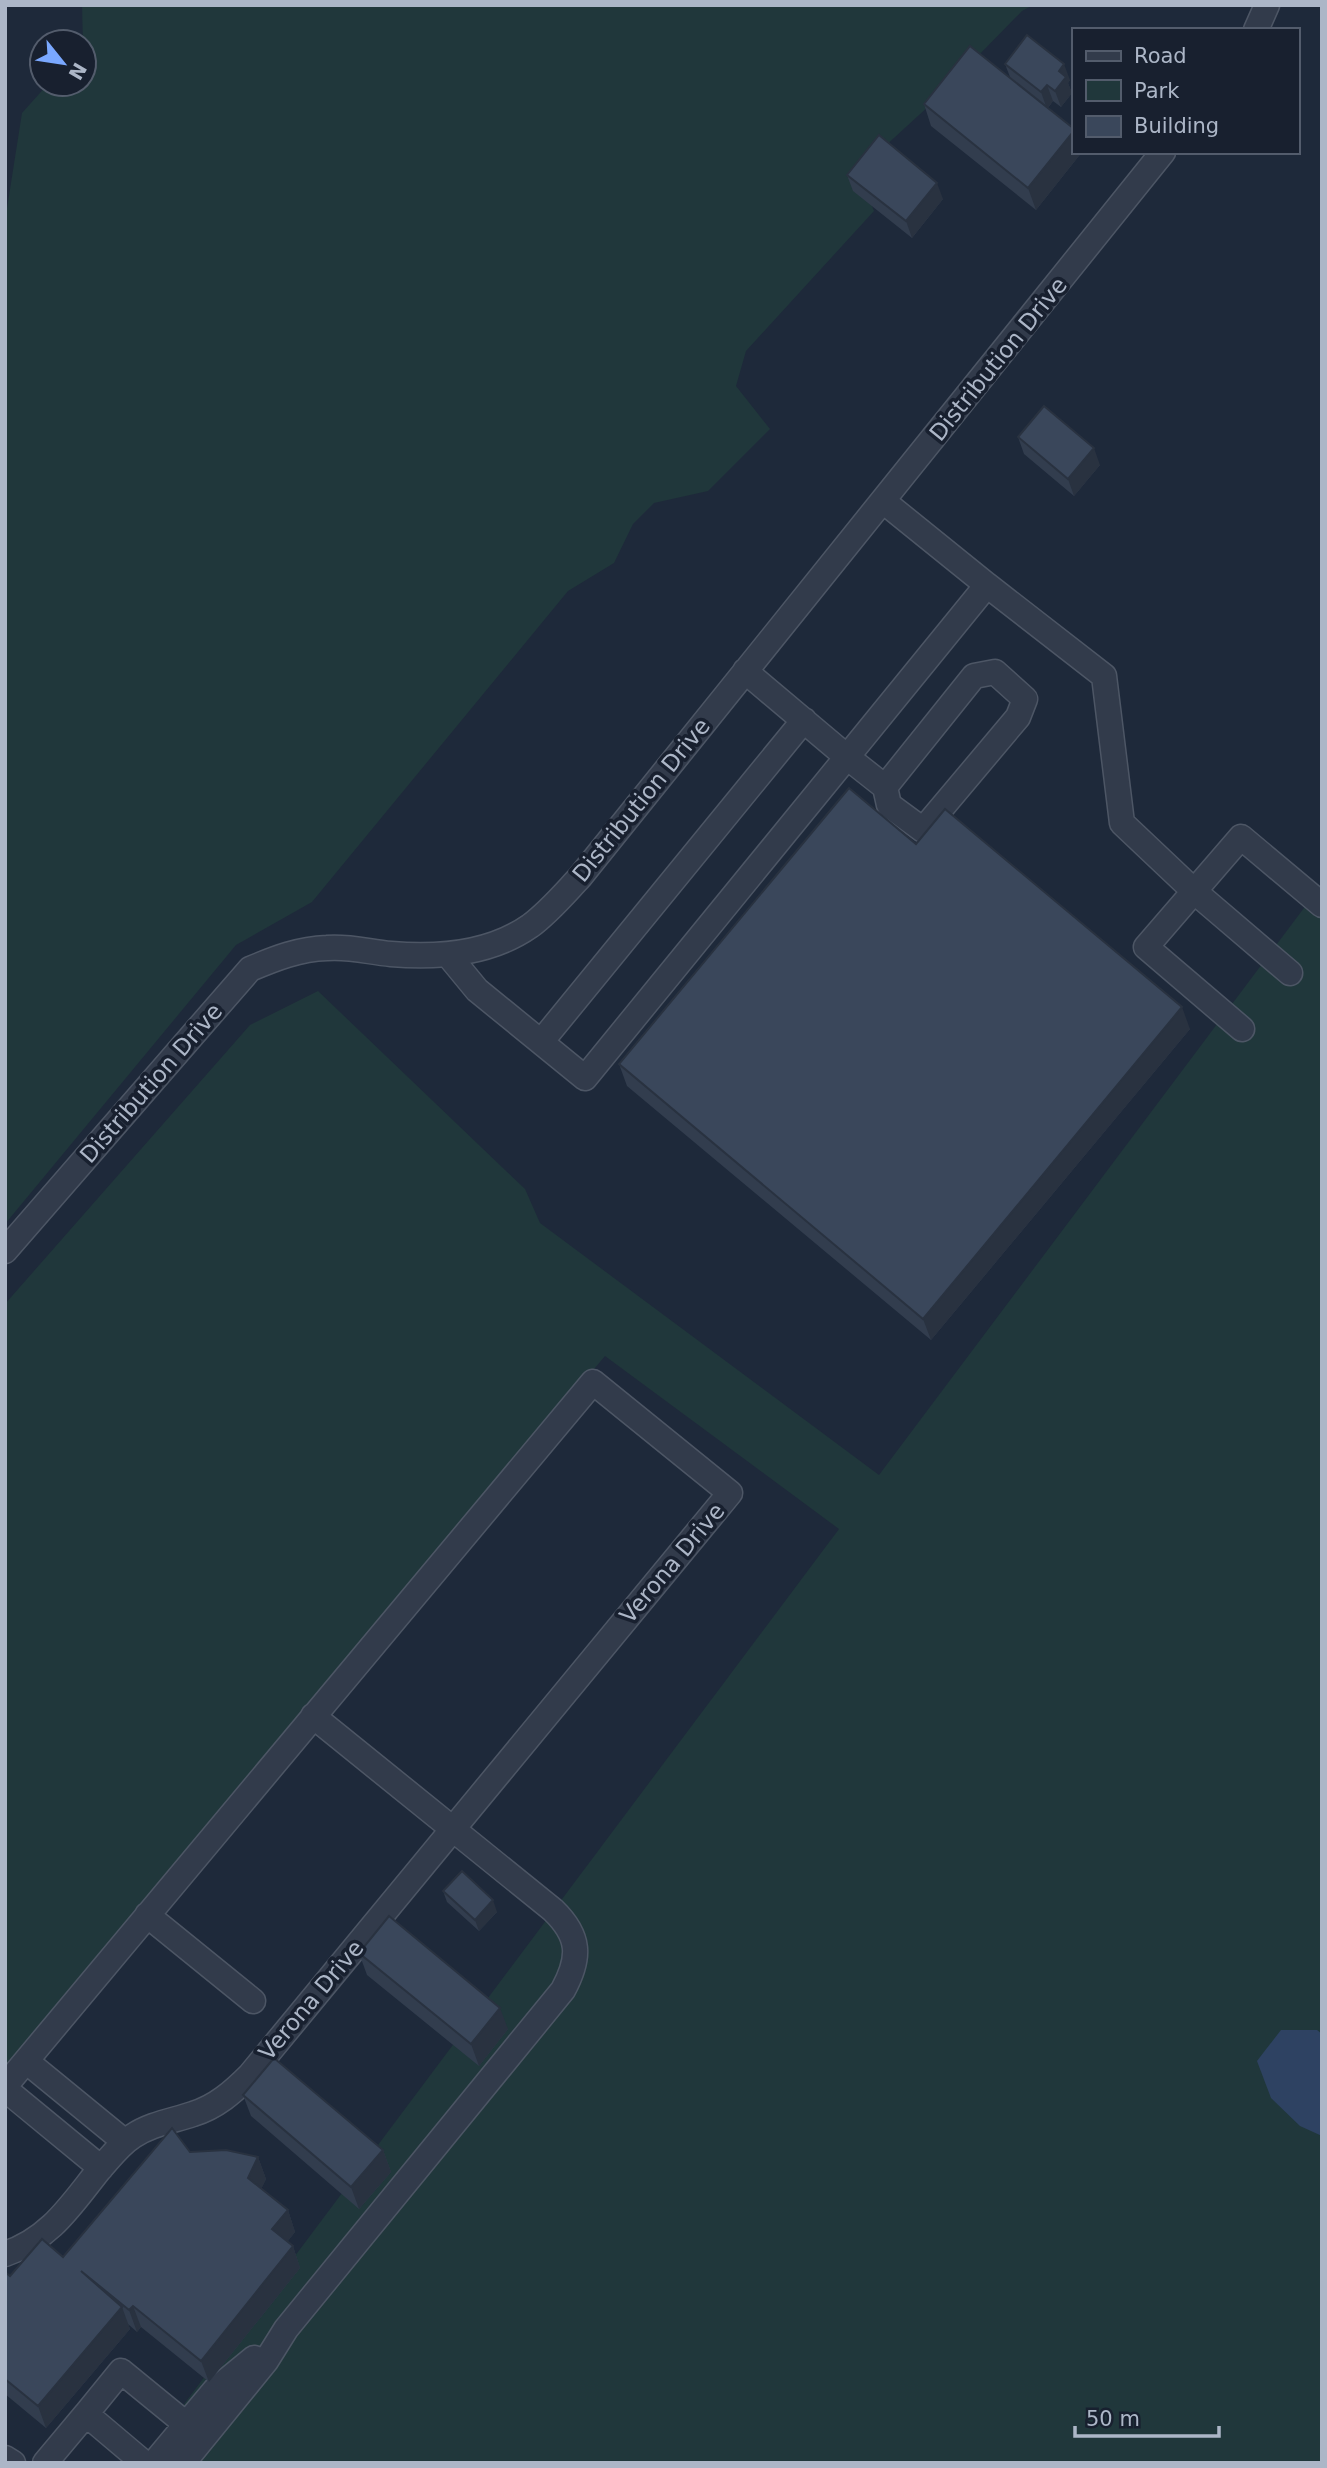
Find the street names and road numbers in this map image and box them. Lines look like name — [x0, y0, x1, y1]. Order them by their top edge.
street label: Distribution Drive — [924, 272, 1072, 446]
street label: Distribution Drive — [567, 713, 715, 887]
street label: Distribution Drive — [75, 998, 227, 1168]
street label: Verona Drive — [614, 1498, 730, 1628]
street label: Verona Drive — [253, 1935, 369, 2065]

